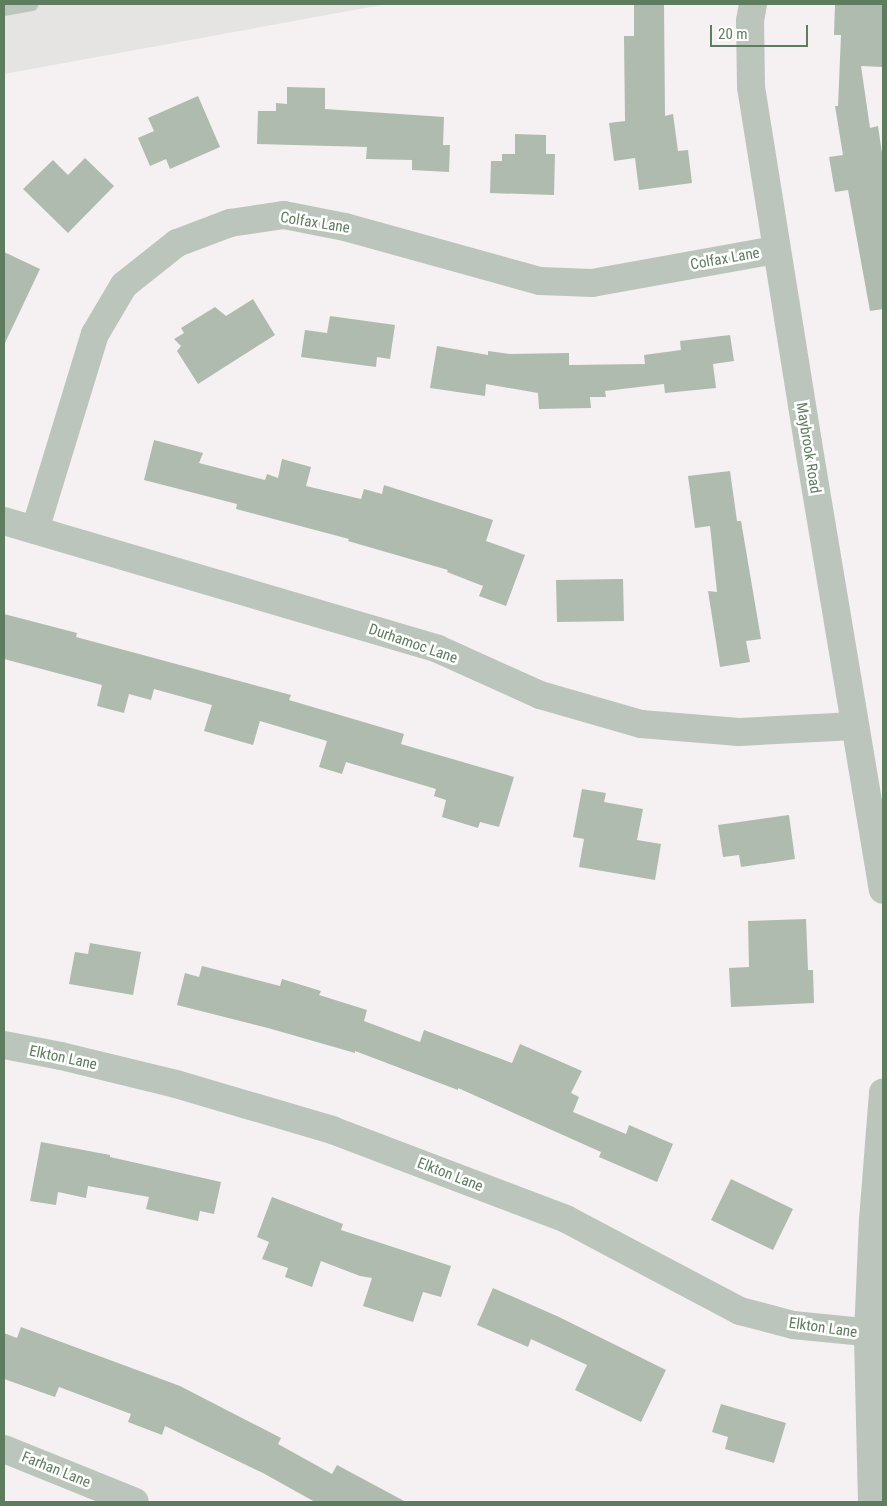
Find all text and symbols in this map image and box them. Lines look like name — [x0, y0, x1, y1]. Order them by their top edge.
scale bar — [712, 15, 810, 47]
text: 20 m — [718, 25, 748, 43]
street label: Colfax Lane — [279, 209, 351, 237]
street label: Colfax Lane — [689, 244, 761, 274]
street label: Maybrook Road — [792, 401, 824, 495]
street label: Durhamoc Lane — [366, 620, 460, 668]
street label: Elkton Lane — [27, 1042, 99, 1074]
street label: Elkton Lane — [415, 1154, 485, 1196]
street label: Elkton Lane — [788, 1314, 858, 1342]
street label: Farhan Lane — [19, 1448, 93, 1492]

